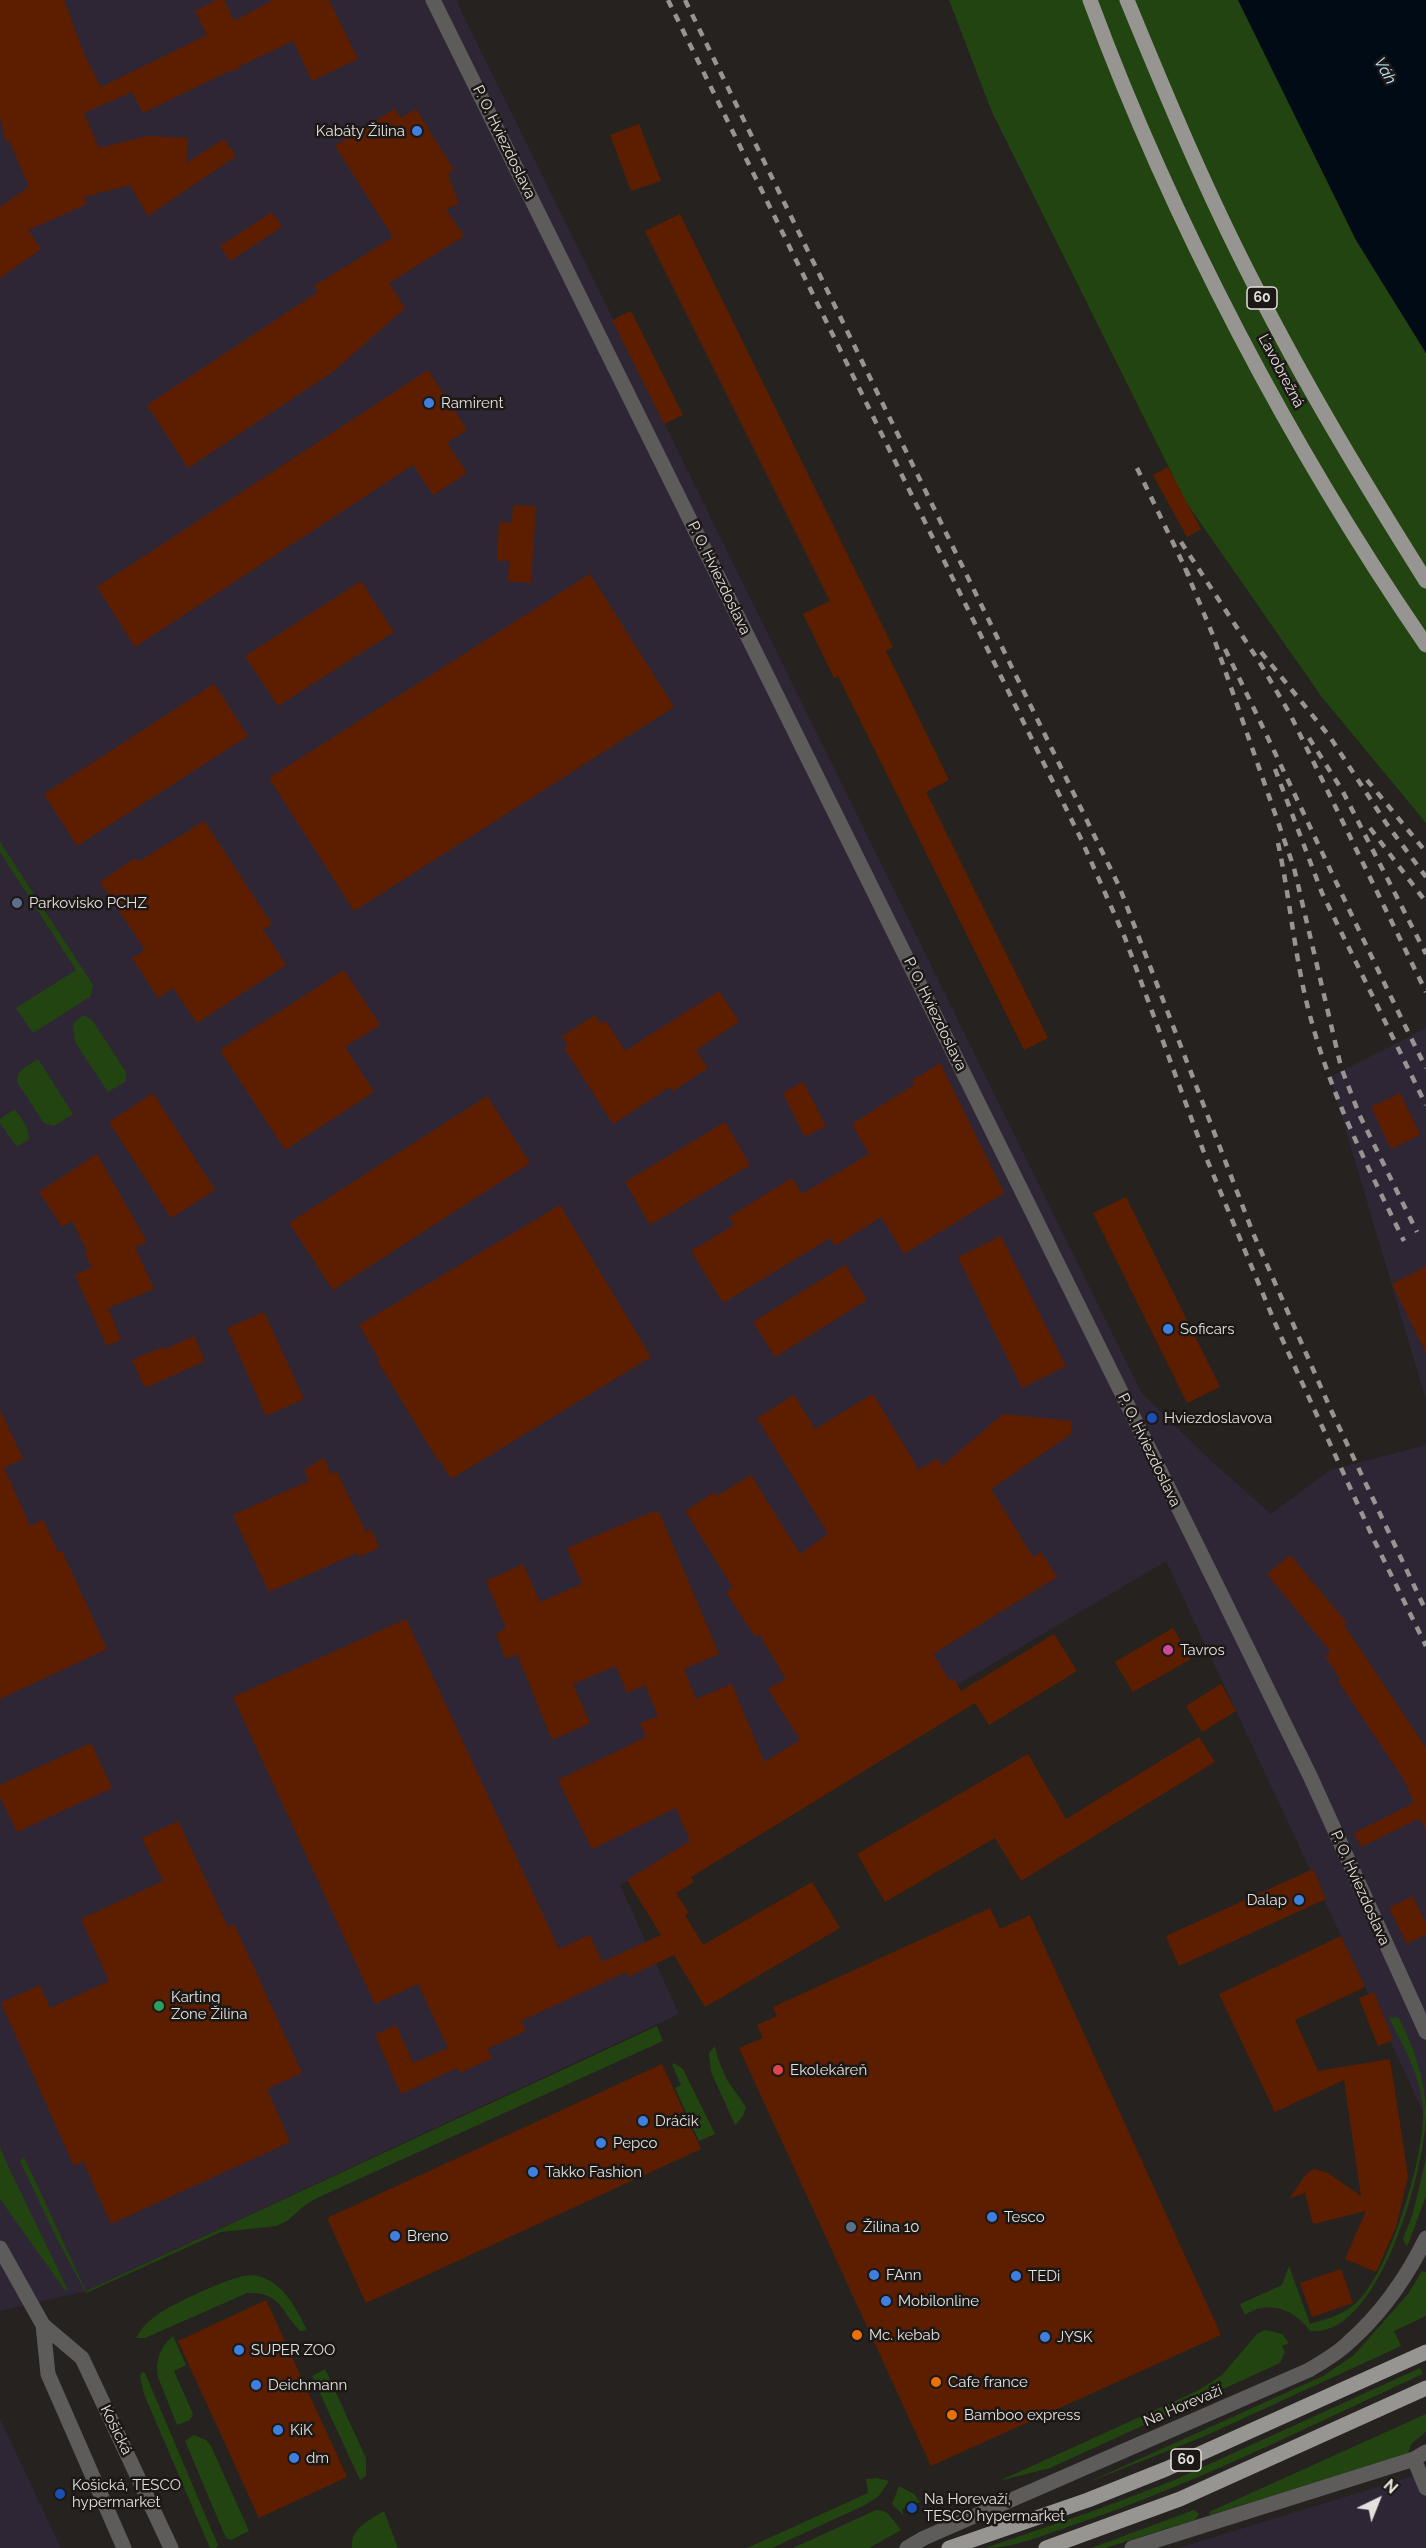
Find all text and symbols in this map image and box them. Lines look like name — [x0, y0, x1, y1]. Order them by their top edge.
water label: Váh — [1370, 54, 1400, 88]
street label: P. O. Hviezdoslava — [469, 82, 539, 202]
place label: Kabáty Žilina — [316, 122, 405, 140]
marker: Kabáty Žilina — [410, 124, 424, 138]
road number: 60 — [1247, 287, 1277, 309]
street label: Ľavobrežná — [1254, 331, 1308, 411]
place label: Ramirent — [441, 394, 503, 412]
marker: Ramirent — [422, 396, 436, 410]
street label: P. O. Hviezdoslava — [684, 518, 754, 638]
place label: Parkovisko PCHZ — [29, 894, 147, 912]
marker: Parkovisko PCHZ — [10, 896, 24, 910]
street label: P. O. Hviezdoslava — [900, 954, 970, 1074]
place label: Soficars — [1180, 1320, 1234, 1338]
marker: Soficars — [1161, 1322, 1175, 1336]
street label: P. O. Hviezdoslava — [1114, 1390, 1184, 1510]
place label: Hviezdoslavova — [1164, 1409, 1272, 1427]
marker: Hviezdoslavova — [1145, 1411, 1159, 1425]
place label: Tavros — [1180, 1641, 1225, 1659]
marker: Tavros — [1161, 1643, 1175, 1657]
street label: P. O. Hviezdoslava — [1327, 1828, 1393, 1948]
place label: Dalap — [1247, 1891, 1287, 1909]
marker: Dalap — [1292, 1893, 1306, 1907]
place label: Karting Zone Žilina — [171, 1988, 247, 2023]
marker: Karting Zone Žilina — [152, 1999, 166, 2013]
place label: Ekolekáreň — [790, 2061, 867, 2079]
marker: Ekolekáreň — [771, 2063, 785, 2077]
place label: Dráčik — [655, 2112, 699, 2130]
marker: Dráčik — [636, 2114, 650, 2128]
place label: Pepco — [613, 2134, 657, 2152]
marker: Pepco — [594, 2136, 608, 2150]
place label: Takko Fashion — [545, 2163, 642, 2181]
marker: Takko Fashion — [526, 2165, 540, 2179]
place label: Tesco — [1004, 2208, 1045, 2226]
marker: Tesco — [985, 2210, 999, 2224]
place label: Žilina 10 — [863, 2218, 919, 2236]
marker: Žilina 10 — [844, 2220, 858, 2234]
place label: Breno — [407, 2227, 448, 2245]
marker: Breno — [388, 2229, 402, 2243]
place label: FAnn — [886, 2266, 922, 2284]
place label: TEDi — [1028, 2267, 1060, 2285]
marker: FAnn — [867, 2268, 881, 2282]
marker: TEDi — [1009, 2269, 1023, 2283]
place label: Mobilonline — [898, 2292, 979, 2310]
marker: Mobilonline — [879, 2294, 893, 2308]
place label: Mc. kebab — [869, 2326, 940, 2344]
marker: Mc. kebab — [850, 2328, 864, 2342]
place label: JYSK — [1057, 2328, 1092, 2346]
marker: JYSK — [1038, 2330, 1052, 2344]
place label: SUPER ZOO — [251, 2341, 335, 2359]
marker: SUPER ZOO — [232, 2343, 246, 2357]
place label: Cafe france — [948, 2373, 1028, 2391]
marker: Cafe france — [929, 2375, 943, 2389]
place label: Deichmann — [268, 2376, 347, 2394]
marker: Deichmann — [249, 2378, 263, 2392]
street label: Na Horevaží — [1141, 2381, 1225, 2431]
street label: Košická — [96, 2402, 136, 2458]
place label: Bamboo express — [964, 2406, 1081, 2424]
marker: Bamboo express — [945, 2408, 959, 2422]
place label: KiK — [290, 2421, 313, 2439]
marker: KiK — [271, 2423, 285, 2437]
place label: dm — [306, 2449, 329, 2467]
road number: 60 — [1171, 2449, 1201, 2471]
marker: dm — [287, 2451, 301, 2465]
north arrow — [1348, 2470, 1408, 2530]
text: N — [1380, 2475, 1402, 2498]
place label: Košická, TESCO hypermarket — [72, 2476, 181, 2511]
marker: Košická, TESCO hypermarket — [53, 2487, 67, 2501]
place label: Na Horevaží, TESCO hypermarket — [924, 2490, 1065, 2525]
marker: Na Horevaží, TESCO hypermarket — [905, 2501, 919, 2515]

